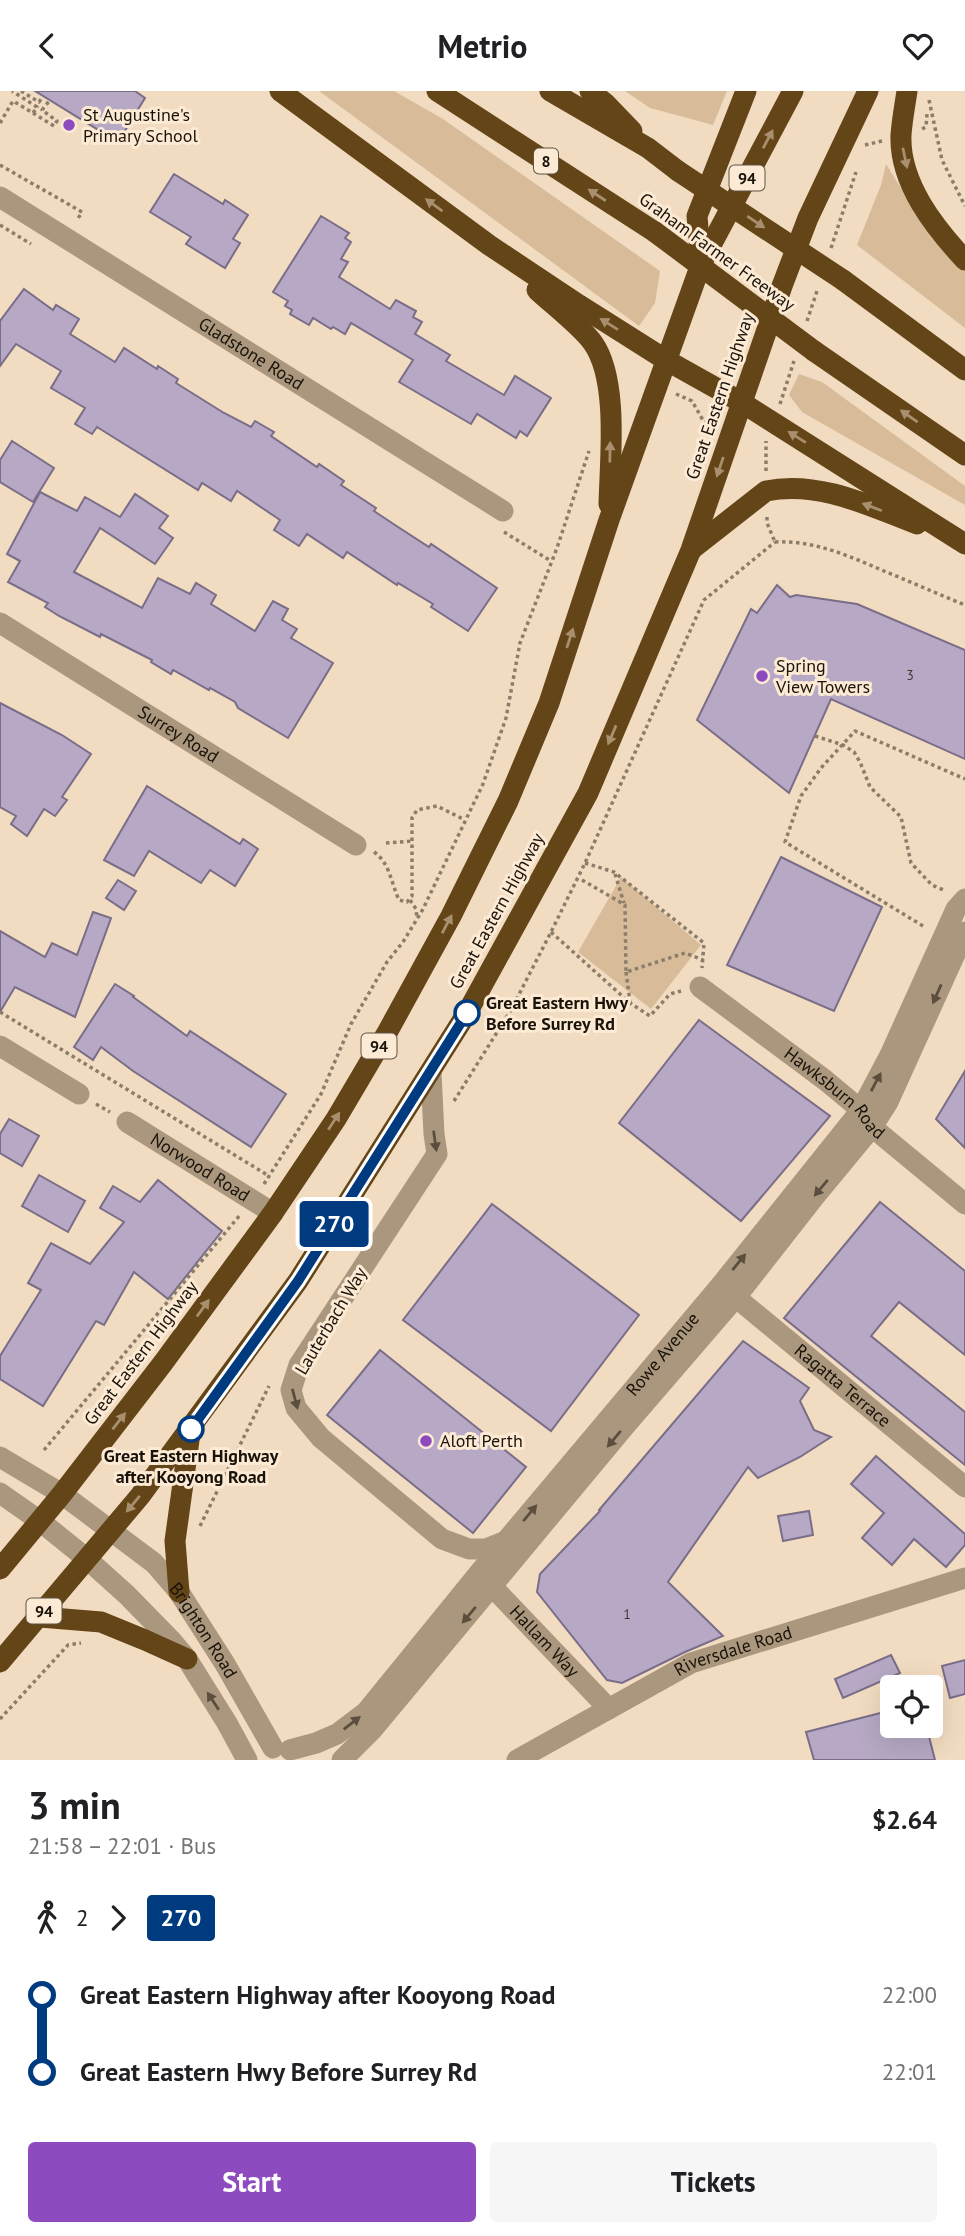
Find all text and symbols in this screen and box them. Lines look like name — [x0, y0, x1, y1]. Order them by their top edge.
text: Metrio — [437, 25, 528, 67]
icon: back — [28, 27, 66, 65]
icon: heart — [899, 27, 937, 65]
place label: St Augustine's Primary School — [83, 103, 198, 147]
marker: St Augustine's Primary School — [61, 117, 77, 133]
one-way arrow — [762, 129, 773, 149]
one-way arrow — [900, 147, 911, 169]
road number: 8 — [534, 149, 558, 173]
road number: 94 — [730, 165, 764, 191]
street label: Graham Farmer Freeway — [635, 187, 800, 316]
one-way arrow — [588, 188, 607, 201]
one-way arrow — [426, 197, 444, 212]
one-way arrow — [746, 215, 765, 228]
street label: Great Eastern Highway — [680, 309, 759, 482]
street label: Gladstone Road — [194, 312, 308, 395]
one-way arrow — [599, 317, 618, 330]
one-way arrow — [900, 409, 918, 423]
one-way arrow — [788, 431, 807, 444]
one-way arrow — [604, 441, 616, 463]
one-way arrow — [714, 457, 725, 478]
one-way arrow — [861, 501, 882, 512]
one-way arrow — [565, 628, 576, 649]
place label: Spring View Towers — [775, 654, 870, 698]
house number: 3 — [906, 666, 914, 684]
marker: Spring View Towers — [754, 668, 770, 684]
street label: Surrey Road — [134, 700, 223, 768]
one-way arrow — [607, 725, 618, 746]
street label: Great Eastern Highway — [444, 828, 549, 993]
one-way arrow — [441, 914, 453, 934]
one-way arrow — [931, 984, 942, 1005]
place label: Great Eastern Hwy Before Surrey Rd — [486, 991, 628, 1035]
marker: Great Eastern Hwy Before Surrey Rd — [454, 1000, 480, 1026]
road number: 94 — [362, 1033, 396, 1058]
street label: Hawksburn Road — [780, 1042, 890, 1144]
one-way arrow — [870, 1072, 882, 1091]
one-way arrow — [327, 1112, 340, 1131]
street label: Norwood Road — [146, 1127, 254, 1207]
one-way arrow — [430, 1130, 441, 1152]
one-way arrow — [814, 1180, 829, 1197]
line badge: 270 — [294, 1201, 374, 1247]
text: 270 — [314, 1208, 354, 1239]
one-way arrow — [731, 1254, 746, 1272]
street label: Lauterbach Way — [289, 1262, 372, 1379]
street label: Great Eastern Highway — [79, 1275, 203, 1430]
one-way arrow — [196, 1298, 210, 1317]
street label: Rowe Avenue — [621, 1308, 704, 1400]
street label: Ragatta Terrace — [790, 1339, 896, 1432]
one-way arrow — [290, 1389, 301, 1411]
one-way arrow — [111, 1412, 126, 1430]
marker: Great Eastern Highway after Kooyong Road — [178, 1416, 204, 1442]
place label: Aloft Perth — [440, 1429, 523, 1452]
one-way arrow — [607, 1431, 622, 1448]
marker: Aloft Perth — [418, 1433, 434, 1449]
place label: Great Eastern Highway after Kooyong Road — [104, 1444, 279, 1488]
one-way arrow — [125, 1495, 141, 1513]
one-way arrow — [523, 1504, 538, 1522]
street label: Brighton Road — [165, 1577, 243, 1682]
road number: 94 — [26, 1599, 61, 1623]
street label: Hallam Way — [505, 1600, 585, 1682]
house number: 1 — [623, 1605, 631, 1623]
one-way arrow — [462, 1606, 477, 1623]
street label: Riversdale Road — [670, 1620, 795, 1681]
map controls — [880, 1675, 943, 1738]
button: locate — [880, 1675, 943, 1738]
one-way arrow — [207, 1691, 220, 1710]
one-way arrow — [343, 1717, 361, 1731]
text: 3 min — [28, 1780, 121, 1829]
text: $2.64 — [872, 1803, 937, 1836]
text: 21:58 – 22:01 · Bus — [28, 1831, 216, 1860]
icon: walk — [28, 1899, 66, 1937]
icon: forward — [99, 1899, 137, 1937]
text: 270 — [161, 1902, 201, 1933]
text: 2 — [76, 1903, 89, 1932]
text: Great Eastern Highway after Kooyong Road — [80, 1978, 555, 2011]
text: 22:00 — [882, 1980, 937, 2009]
text: Great Eastern Hwy Before Surrey Rd — [80, 2055, 477, 2088]
text: 22:01 — [882, 2057, 937, 2086]
button: Start — [28, 2142, 476, 2222]
button: Tickets — [490, 2142, 937, 2222]

